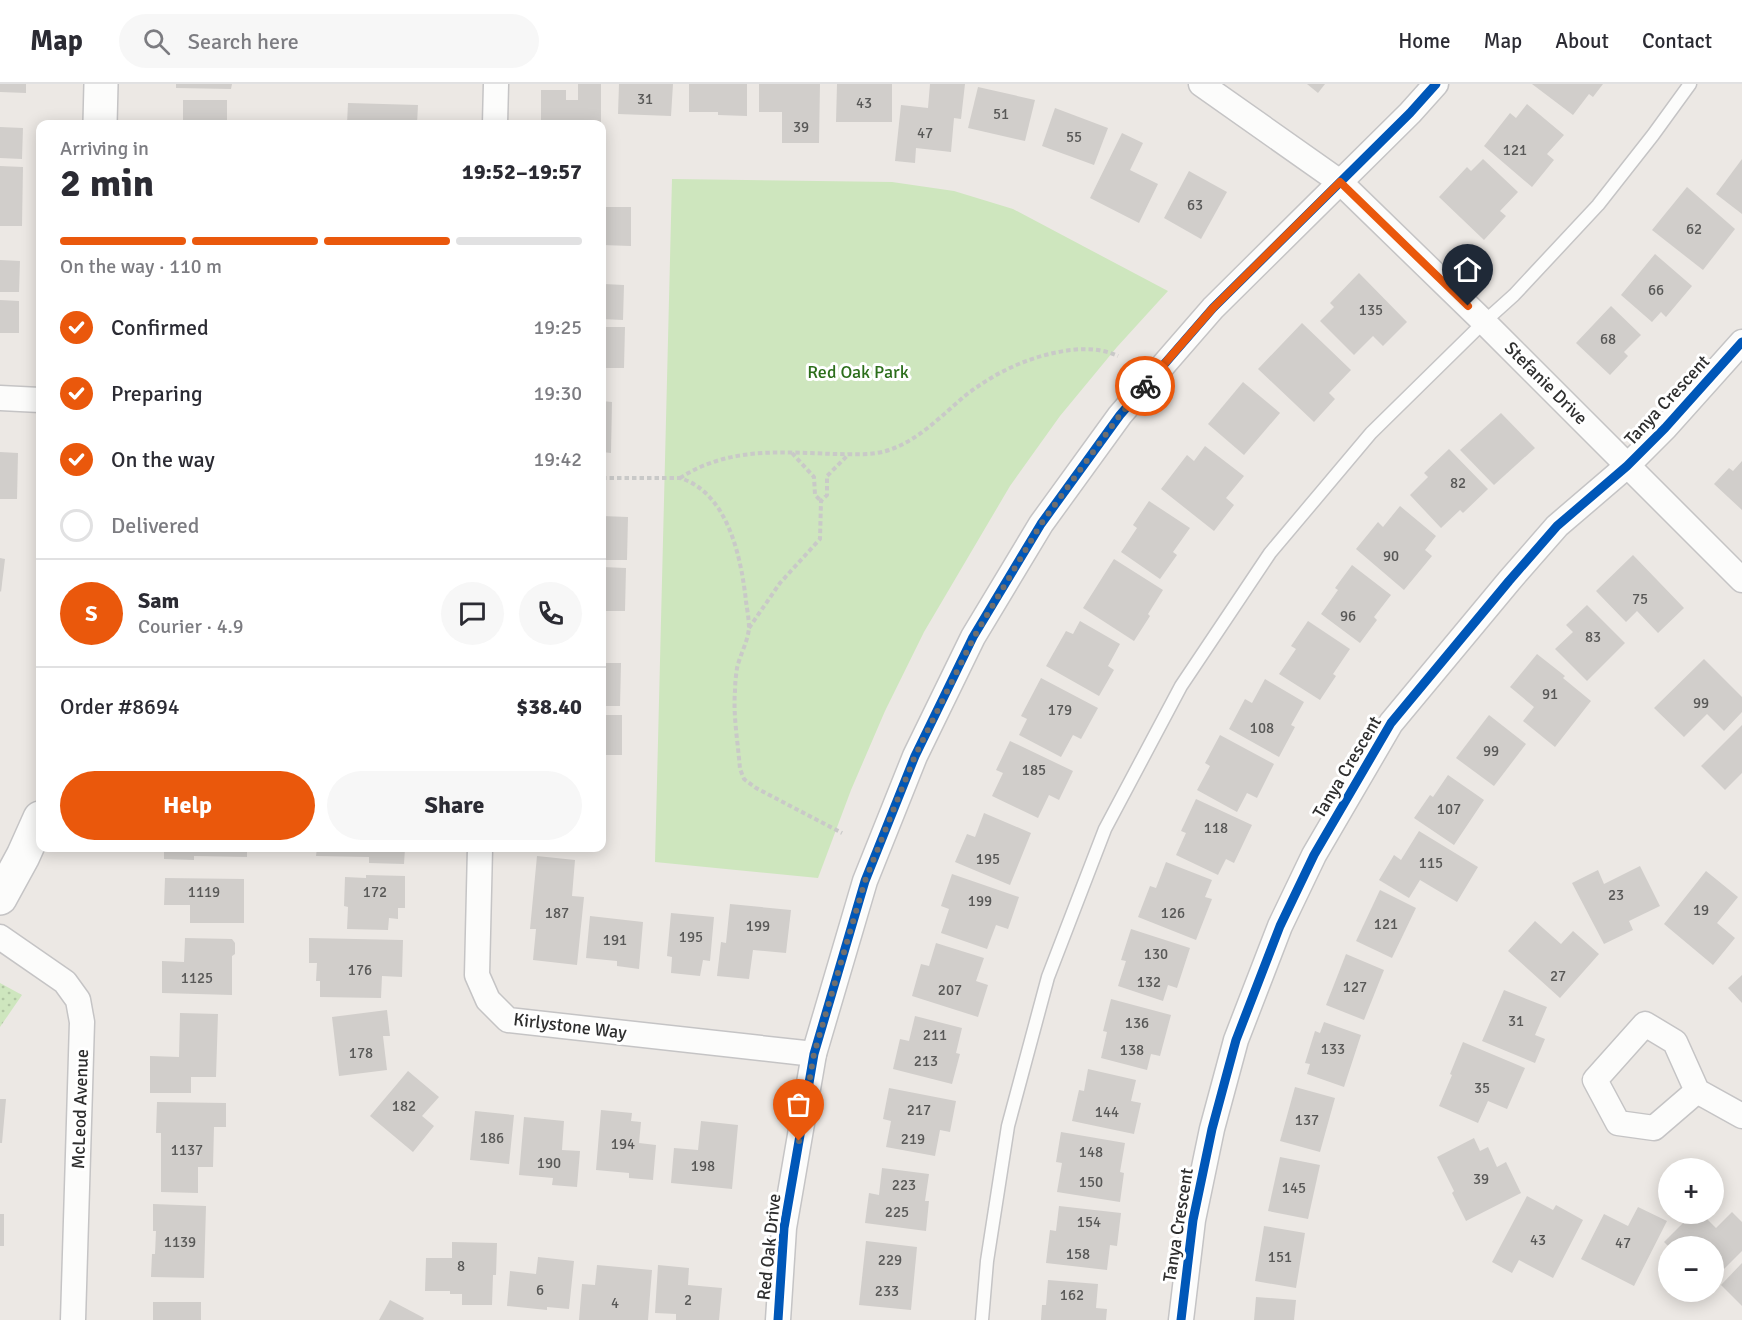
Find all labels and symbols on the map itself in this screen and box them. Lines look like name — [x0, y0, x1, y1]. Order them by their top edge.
house number: 31 — [637, 90, 653, 108]
house number: 43 — [856, 94, 872, 112]
house number: 51 — [993, 105, 1009, 123]
house number: 39 — [793, 118, 809, 136]
house number: 47 — [917, 124, 933, 142]
house number: 55 — [1066, 128, 1082, 146]
house number: 121 — [1503, 141, 1527, 159]
house number: 63 — [1187, 196, 1203, 214]
house number: 62 — [1686, 220, 1702, 238]
pin — [1442, 244, 1493, 306]
house number: 66 — [1648, 281, 1664, 299]
house number: 135 — [1359, 301, 1383, 319]
house number: 68 — [1600, 330, 1616, 348]
street label: Stefanie Drive — [1500, 337, 1592, 429]
street label: Tanya Crescent — [1620, 350, 1714, 450]
courier — [1115, 356, 1175, 416]
park label: Red Oak Park — [807, 361, 909, 383]
house number: 82 — [1450, 474, 1466, 492]
house number: 90 — [1383, 547, 1399, 565]
house number: 75 — [1632, 590, 1648, 608]
house number: 96 — [1340, 607, 1356, 625]
house number: 83 — [1585, 628, 1601, 646]
house number: 91 — [1542, 685, 1558, 703]
house number: 99 — [1693, 694, 1709, 712]
house number: 179 — [1048, 701, 1072, 719]
street label: Tanya Crescent — [1308, 712, 1386, 822]
house number: 108 — [1250, 719, 1274, 737]
house number: 99 — [1483, 742, 1499, 760]
house number: 185 — [1022, 761, 1046, 779]
house number: 107 — [1437, 800, 1461, 818]
house number: 118 — [1204, 819, 1228, 837]
house number: 195 — [976, 850, 1000, 868]
house number: 115 — [1419, 854, 1443, 872]
house number: 1119 — [188, 883, 220, 901]
house number: 172 — [363, 883, 387, 901]
house number: 23 — [1608, 886, 1624, 904]
house number: 199 — [968, 892, 992, 910]
house number: 19 — [1693, 901, 1709, 919]
house number: 187 — [545, 904, 569, 922]
house number: 126 — [1161, 904, 1185, 922]
house number: 121 — [1374, 915, 1398, 933]
house number: 199 — [746, 917, 770, 935]
house number: 195 — [679, 928, 703, 946]
house number: 191 — [603, 931, 627, 949]
house number: 130 — [1144, 945, 1168, 963]
house number: 176 — [348, 961, 372, 979]
house number: 27 — [1550, 967, 1566, 985]
house number: 1125 — [181, 969, 213, 987]
house number: 132 — [1137, 973, 1161, 991]
house number: 127 — [1343, 978, 1367, 996]
house number: 207 — [938, 981, 962, 999]
street label: Kirlystone Way — [512, 1008, 628, 1044]
house number: 31 — [1508, 1012, 1524, 1030]
house number: 136 — [1125, 1014, 1149, 1032]
house number: 211 — [923, 1026, 947, 1044]
house number: 133 — [1321, 1040, 1345, 1058]
house number: 138 — [1120, 1041, 1144, 1059]
house number: 178 — [349, 1044, 373, 1062]
street label: McLeod Avenue — [67, 1049, 93, 1169]
house number: 213 — [914, 1052, 938, 1070]
pin — [773, 1079, 824, 1141]
house number: 35 — [1474, 1079, 1490, 1097]
house number: 182 — [392, 1097, 416, 1115]
house number: 217 — [907, 1101, 931, 1119]
house number: 144 — [1095, 1103, 1119, 1121]
house number: 137 — [1295, 1111, 1319, 1129]
house number: 186 — [480, 1129, 504, 1147]
house number: 219 — [901, 1130, 925, 1148]
house number: 194 — [611, 1135, 635, 1153]
house number: 1137 — [171, 1141, 203, 1159]
house number: 148 — [1079, 1143, 1103, 1161]
house number: 190 — [537, 1154, 561, 1172]
house number: 198 — [691, 1157, 715, 1175]
street label: Tanya Crescent — [1158, 1166, 1198, 1284]
house number: 39 — [1473, 1170, 1489, 1188]
house number: 150 — [1079, 1173, 1103, 1191]
house number: 223 — [892, 1176, 916, 1194]
house number: 145 — [1282, 1179, 1306, 1197]
street label: Red Oak Drive — [752, 1193, 786, 1301]
house number: 225 — [885, 1203, 909, 1221]
house number: 154 — [1077, 1213, 1101, 1231]
house number: 43 — [1530, 1231, 1546, 1249]
house number: 1139 — [164, 1233, 196, 1251]
house number: 47 — [1615, 1234, 1631, 1252]
house number: 158 — [1066, 1245, 1090, 1263]
house number: 151 — [1268, 1248, 1292, 1266]
house number: 229 — [878, 1251, 902, 1269]
house number: 8 — [457, 1257, 465, 1275]
house number: 6 — [536, 1281, 544, 1299]
house number: 233 — [875, 1282, 899, 1300]
house number: 162 — [1060, 1286, 1084, 1304]
house number: 2 — [684, 1291, 692, 1309]
house number: 4 — [611, 1294, 619, 1312]

